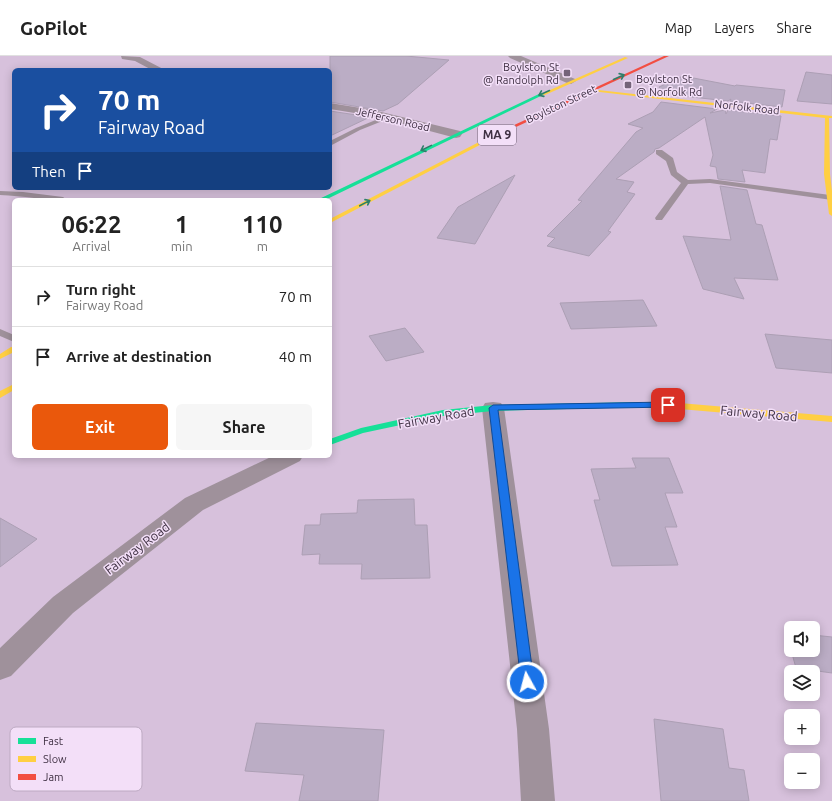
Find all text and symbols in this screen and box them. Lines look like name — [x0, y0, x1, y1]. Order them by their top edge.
text: GoPilot — [20, 17, 87, 39]
text: Map — [665, 20, 692, 36]
text: Layers — [714, 20, 754, 36]
text: Share — [776, 20, 812, 36]
place label: Boylston St @ Randolph Rd — [483, 61, 560, 86]
marker: Boylston St @ Randolph Rd — [562, 68, 572, 78]
one-way arrow — [613, 73, 625, 81]
place label: Boylston St @ Norfolk Rd — [636, 73, 702, 98]
marker: Boylston St @ Norfolk Rd — [623, 80, 633, 90]
street label: Boylston Street — [524, 82, 599, 126]
icon: right — [32, 84, 84, 136]
text: 70 m — [98, 84, 160, 115]
one-way arrow — [538, 90, 550, 97]
street label: Norfolk Road — [714, 98, 780, 116]
street label: Jefferson Road — [355, 105, 431, 133]
text: Fairway Road — [98, 117, 205, 137]
road number: MA 9 — [478, 125, 516, 145]
one-way arrow — [420, 145, 432, 152]
icon: arrive — [74, 160, 96, 182]
text: Then — [32, 163, 66, 180]
one-way arrow — [358, 199, 370, 207]
text: 06:22 — [61, 211, 121, 238]
text: 1 — [175, 211, 188, 238]
text: 110 — [242, 211, 283, 238]
text: Arrival — [72, 239, 110, 253]
text: min — [171, 239, 193, 253]
text: m — [257, 239, 268, 253]
text: Turn right — [66, 281, 136, 298]
icon: right — [32, 286, 54, 308]
text: 70 m — [279, 288, 312, 305]
text: Fairway Road — [66, 298, 143, 312]
icon: arrive — [32, 346, 54, 368]
text: Arrive at destination — [66, 348, 212, 365]
text: 40 m — [279, 348, 312, 365]
pin — [651, 388, 685, 422]
icon: arrive — [657, 394, 679, 416]
street label: Fairway Road — [397, 403, 475, 431]
street label: Fairway Road — [720, 403, 798, 423]
button: Exit — [32, 404, 168, 450]
button: Share — [176, 404, 312, 450]
street label: Fairway Road — [102, 519, 172, 577]
map controls — [784, 621, 820, 789]
button: sound — [784, 621, 820, 657]
position arrow — [506, 661, 548, 703]
button: layers — [784, 665, 820, 701]
button: + — [784, 709, 820, 745]
legend — [10, 727, 142, 791]
text: Fast — [43, 735, 64, 747]
text: Slow — [43, 753, 67, 765]
button: − — [784, 753, 820, 789]
text: Jam — [43, 771, 64, 783]

